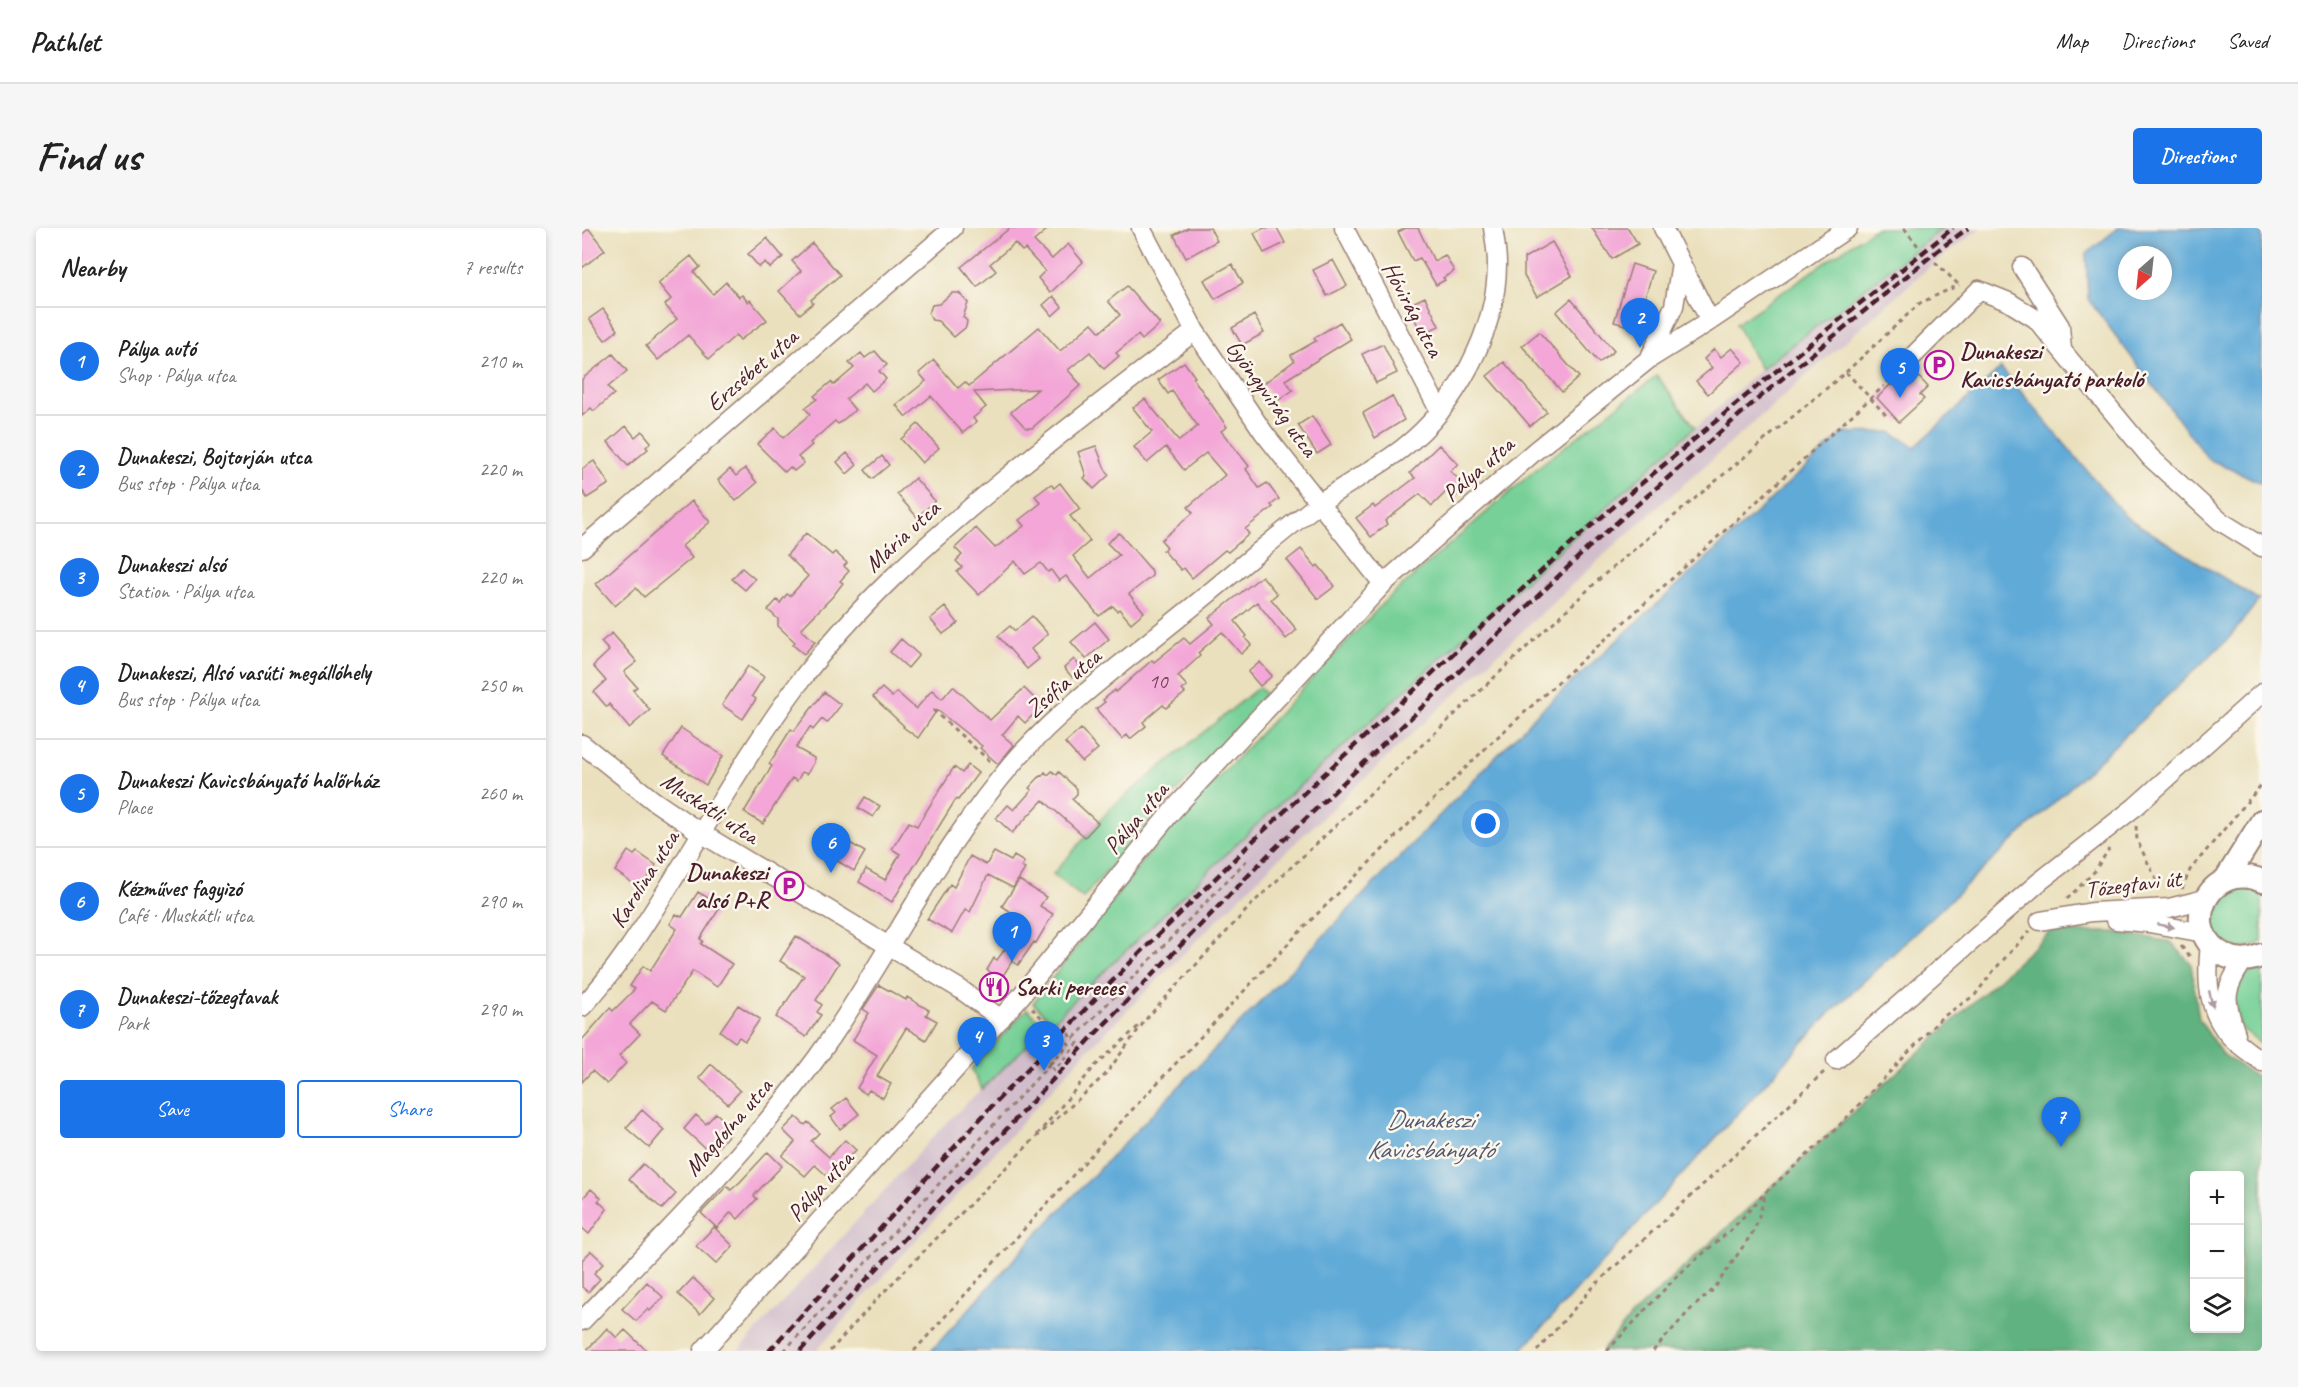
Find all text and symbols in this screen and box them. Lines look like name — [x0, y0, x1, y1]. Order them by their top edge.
text: Pathlet — [30, 24, 100, 59]
text: Map — [2056, 28, 2088, 54]
text: Directions — [2121, 28, 2194, 54]
text: Saved — [2227, 28, 2268, 54]
button: Directions — [2133, 128, 2262, 184]
text: Find us — [36, 130, 141, 183]
north arrow — [2118, 246, 2172, 300]
text: Nearby — [60, 251, 125, 284]
text: 7 results — [463, 255, 522, 280]
street label: Hóvirág utca — [1375, 256, 1451, 363]
pin: 2 — [1620, 298, 1660, 348]
street label: Erzsébet utca — [700, 321, 806, 418]
street label: Gyöngyvirág utca — [1219, 334, 1325, 463]
text: Pálya autó — [117, 335, 196, 363]
place label: Dunakeszi Kavicsbányató parkoló — [1960, 336, 2147, 394]
pin: 5 — [1880, 348, 1920, 398]
text: 1 — [75, 349, 84, 374]
text: 210 m — [479, 349, 522, 374]
parking icon: Dunakeszi Kavicsbányató parkoló — [1923, 349, 1955, 381]
text: Shop · Pálya utca — [117, 363, 236, 388]
street label: Pálya utca — [1436, 428, 1522, 508]
text: Dunakeszi, Bojtorján utca — [117, 443, 311, 471]
text: 2 — [75, 457, 84, 482]
text: 220 m — [479, 457, 522, 482]
text: Bus stop · Pálya utca — [117, 471, 259, 496]
street label: Mária utca — [858, 492, 947, 579]
text: Dunakeszi alsó — [117, 551, 226, 579]
text: 3 — [75, 565, 84, 590]
text: 220 m — [479, 565, 522, 590]
text: Station · Pálya utca — [117, 579, 253, 604]
street label: Zsófia utca — [1019, 640, 1109, 724]
text: Dunakeszi, Alsó vasúti megállóhely — [117, 659, 371, 687]
house number: 10 — [1149, 668, 1169, 694]
text: 4 — [75, 673, 84, 698]
text: 250 m — [479, 673, 522, 698]
text: Bus stop · Pálya utca — [117, 687, 259, 712]
street label: Muskátli utca — [655, 765, 766, 852]
text: Dunakeszi Kavicsbányató halőrház — [117, 767, 378, 795]
street label: Pálya utca — [1097, 774, 1176, 860]
text: 5 — [75, 781, 84, 806]
text: 260 m — [479, 781, 522, 806]
text: Place — [117, 795, 152, 820]
your location — [1471, 809, 1500, 838]
street label: Karolina utca — [602, 823, 687, 933]
pin: 6 — [812, 824, 850, 873]
place label: Dunakeszi alsó P+R — [686, 857, 772, 915]
street label: Tőzegtavi út — [2084, 863, 2184, 905]
parking icon: Dunakeszi alsó P+R — [773, 870, 805, 902]
text: Kézműves fagyizó — [117, 875, 242, 903]
text: 6 — [75, 889, 84, 914]
text: 290 m — [479, 889, 522, 914]
text: Café · Muskátli utca — [117, 903, 253, 928]
pin: 1 — [992, 912, 1032, 962]
one-way arrow — [2157, 922, 2176, 931]
restaurant icon: Sarki pereces — [978, 971, 1010, 1003]
place label: Sarki pereces — [1015, 972, 1127, 1002]
text: Dunakeszi-tőzegtavak — [117, 983, 277, 1011]
one-way arrow — [2207, 990, 2217, 1008]
text: 7 — [75, 997, 84, 1022]
text: 290 m — [479, 997, 522, 1022]
text: Park — [117, 1011, 149, 1036]
pin: 4 — [958, 1018, 996, 1067]
pin: 3 — [1024, 1022, 1064, 1071]
street label: Magdolna utca — [677, 1071, 780, 1182]
button: Save — [60, 1080, 285, 1138]
button: Share — [297, 1080, 522, 1138]
pin: 7 — [2042, 1098, 2080, 1147]
water label: Dunakeszi Kavicsbányató — [1367, 1103, 1500, 1166]
street label: Pálya utca — [780, 1143, 861, 1228]
map controls — [2190, 1171, 2244, 1333]
button: + — [2190, 1171, 2244, 1225]
button: − — [2190, 1225, 2244, 1279]
button: layers — [2190, 1279, 2244, 1333]

